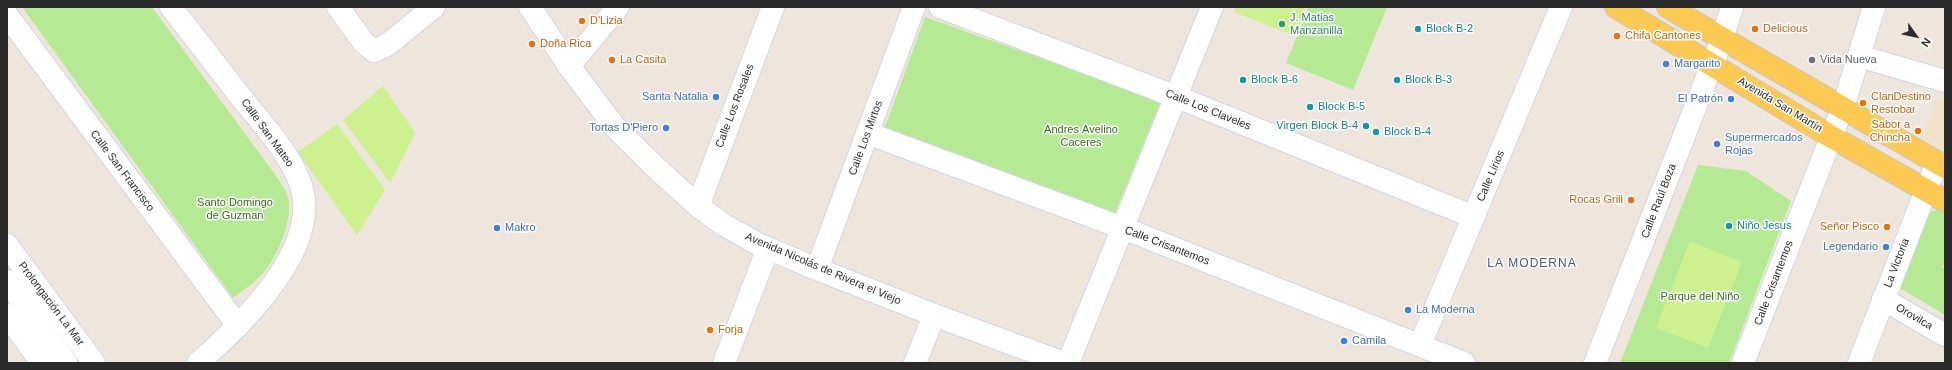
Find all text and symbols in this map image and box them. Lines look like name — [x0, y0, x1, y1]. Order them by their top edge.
place label: J. Matias Manzanilla — [1290, 11, 1343, 37]
place label: D'Lizia — [590, 14, 623, 28]
marker: D'Lizia — [577, 16, 587, 26]
north arrow — [1896, 16, 1936, 56]
marker: J. Matias Manzanilla — [1277, 19, 1287, 29]
place label: Block B-2 — [1426, 22, 1473, 36]
place label: Delicious — [1763, 22, 1808, 36]
marker: Block B-2 — [1413, 24, 1423, 34]
marker: Delicious — [1750, 24, 1760, 34]
place label: Chifa Cantones — [1625, 29, 1701, 43]
marker: Chifa Cantones — [1612, 31, 1622, 41]
text: N — [1919, 36, 1933, 49]
place label: Doña Rica — [540, 37, 591, 51]
marker: Doña Rica — [527, 39, 537, 49]
place label: La Casita — [620, 53, 666, 67]
place label: Vida Nueva — [1820, 53, 1877, 67]
marker: La Casita — [607, 55, 617, 65]
marker: Vida Nueva — [1807, 55, 1817, 65]
place label: Margarito — [1674, 57, 1720, 71]
marker: Margarito — [1661, 59, 1671, 69]
street label: Calle Los Rosales — [713, 62, 757, 150]
place label: Block B-6 — [1251, 73, 1298, 87]
place label: Block B-3 — [1405, 73, 1452, 87]
marker: Block B-6 — [1238, 75, 1248, 85]
marker: Block B-3 — [1392, 75, 1402, 85]
street label: Avenida San Martín — [1735, 75, 1825, 135]
street label: Calle Los Claveles — [1163, 87, 1253, 133]
place label: Santa Natalia — [642, 90, 708, 104]
place label: ClanDestino Restobar — [1871, 90, 1931, 116]
marker: Santa Natalia — [711, 92, 721, 102]
place label: El Patrón — [1678, 92, 1723, 106]
marker: El Patrón — [1726, 94, 1736, 104]
street label: Calle San Mateo — [238, 96, 296, 170]
marker: ClanDestino Restobar — [1858, 98, 1868, 108]
street label: Calle Los Mirtos — [846, 99, 886, 177]
place label: Block B-5 — [1318, 100, 1365, 114]
marker: Block B-5 — [1305, 102, 1315, 112]
place label: Sabor a Chincha — [1870, 118, 1910, 144]
place label: Virgen Block B-4 — [1276, 119, 1358, 133]
place label: Tortas D'Piero — [589, 121, 658, 135]
marker: Virgen Block B-4 — [1361, 121, 1371, 131]
marker: Tortas D'Piero — [661, 123, 671, 133]
park label: Andres Avelino Caceres — [1044, 123, 1118, 149]
place label: Block B-4 — [1384, 125, 1431, 139]
marker: Sabor a Chincha — [1913, 126, 1923, 136]
marker: Block B-4 — [1371, 127, 1381, 137]
street label: Calle San Francisco — [87, 128, 157, 214]
place label: Supermercados Rojas — [1725, 131, 1803, 157]
marker: Supermercados Rojas — [1712, 139, 1722, 149]
street label: Calle Lirios — [1474, 148, 1508, 204]
street label: Calle Raúl Boza — [1639, 162, 1679, 240]
place label: Rocas Grill — [1569, 193, 1623, 207]
marker: Rocas Grill — [1626, 195, 1636, 205]
park label: Santo Domingo de Guzman — [197, 196, 273, 222]
place label: Niño Jesus — [1737, 219, 1791, 233]
place label: Señor Pisco — [1820, 220, 1879, 234]
place label: Makro — [505, 221, 536, 235]
marker: Niño Jesus — [1724, 221, 1734, 231]
marker: Señor Pisco — [1882, 222, 1892, 232]
marker: Makro — [492, 223, 502, 233]
street label: Calle Crisantemos — [1123, 224, 1211, 268]
street label: Avenida Nicolás de Rivera el Viejo — [743, 230, 903, 308]
street label: La Victoria — [1882, 236, 1912, 290]
street label: Calle Crisantemos — [1752, 239, 1796, 327]
place label: Legendario — [1823, 240, 1878, 254]
marker: Legendario — [1881, 242, 1891, 252]
district label: LA MODERNA — [1487, 257, 1577, 271]
street label: Prolongación La Mar — [15, 259, 87, 349]
park label: Parque del Niño — [1661, 290, 1739, 304]
street label: Orovilca — [1893, 301, 1935, 333]
place label: La Moderna — [1416, 303, 1475, 317]
marker: La Moderna — [1403, 305, 1413, 315]
place label: Forja — [718, 323, 743, 337]
marker: Forja — [705, 325, 715, 335]
place label: Camila — [1352, 334, 1386, 348]
marker: Camila — [1339, 336, 1349, 346]

